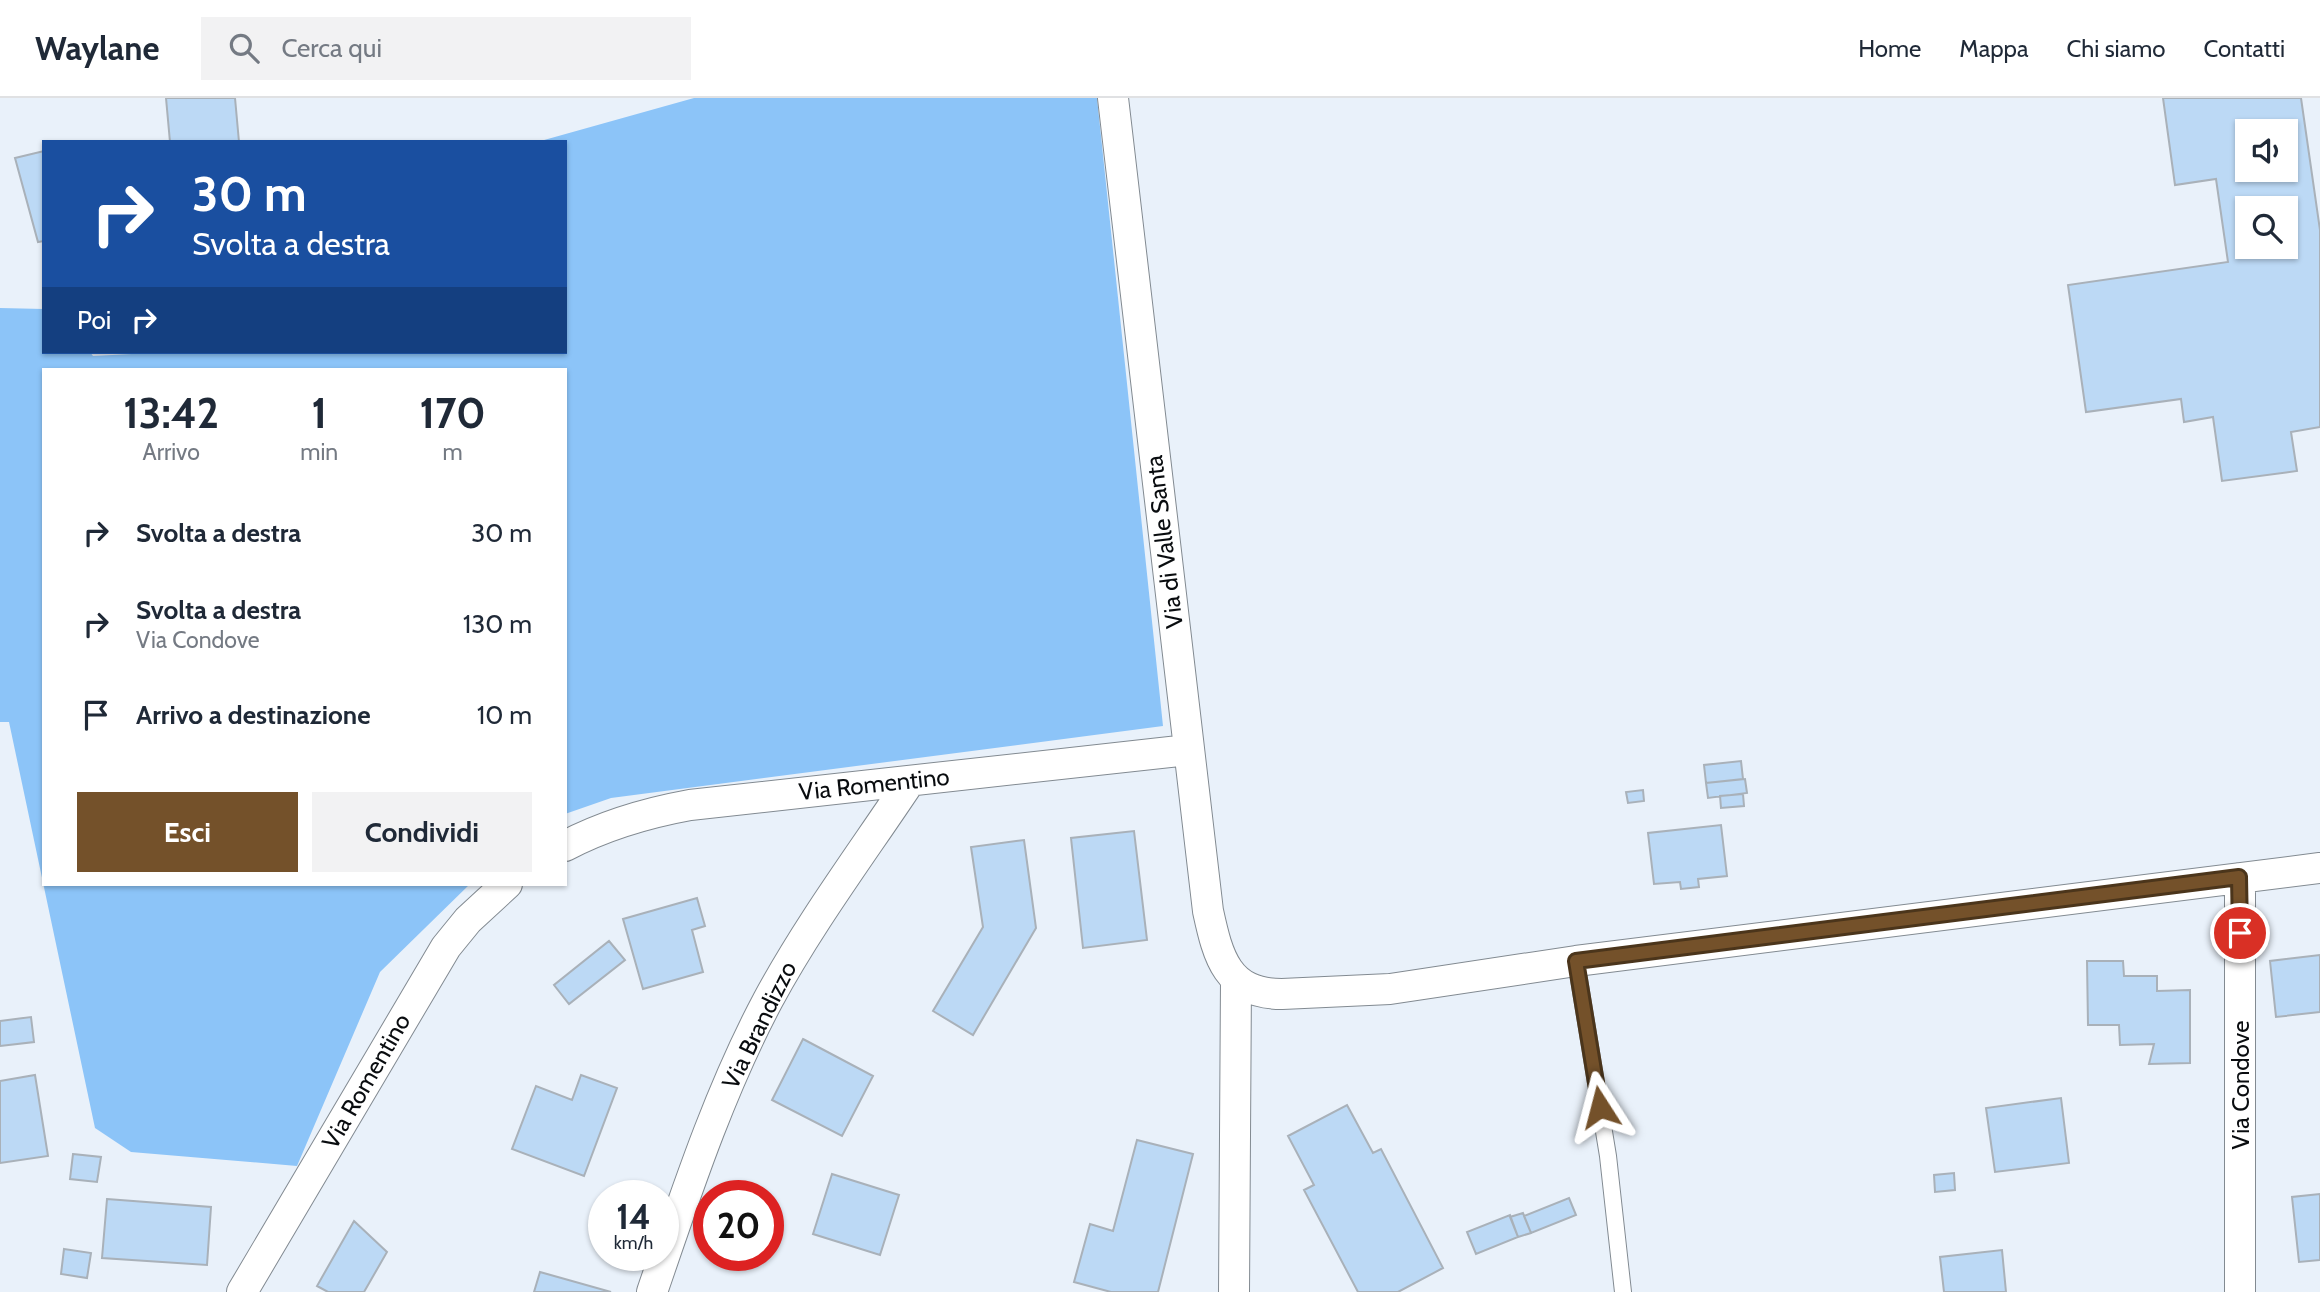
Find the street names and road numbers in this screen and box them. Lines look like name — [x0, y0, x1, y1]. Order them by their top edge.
street label: Via di Valle Santa — [1139, 453, 1189, 630]
street label: Via Romentino — [797, 762, 951, 806]
street label: Via Brandizzo — [716, 957, 802, 1093]
street label: Via Romentino — [316, 1008, 416, 1154]
street label: Via Condove — [2226, 1021, 2255, 1149]

